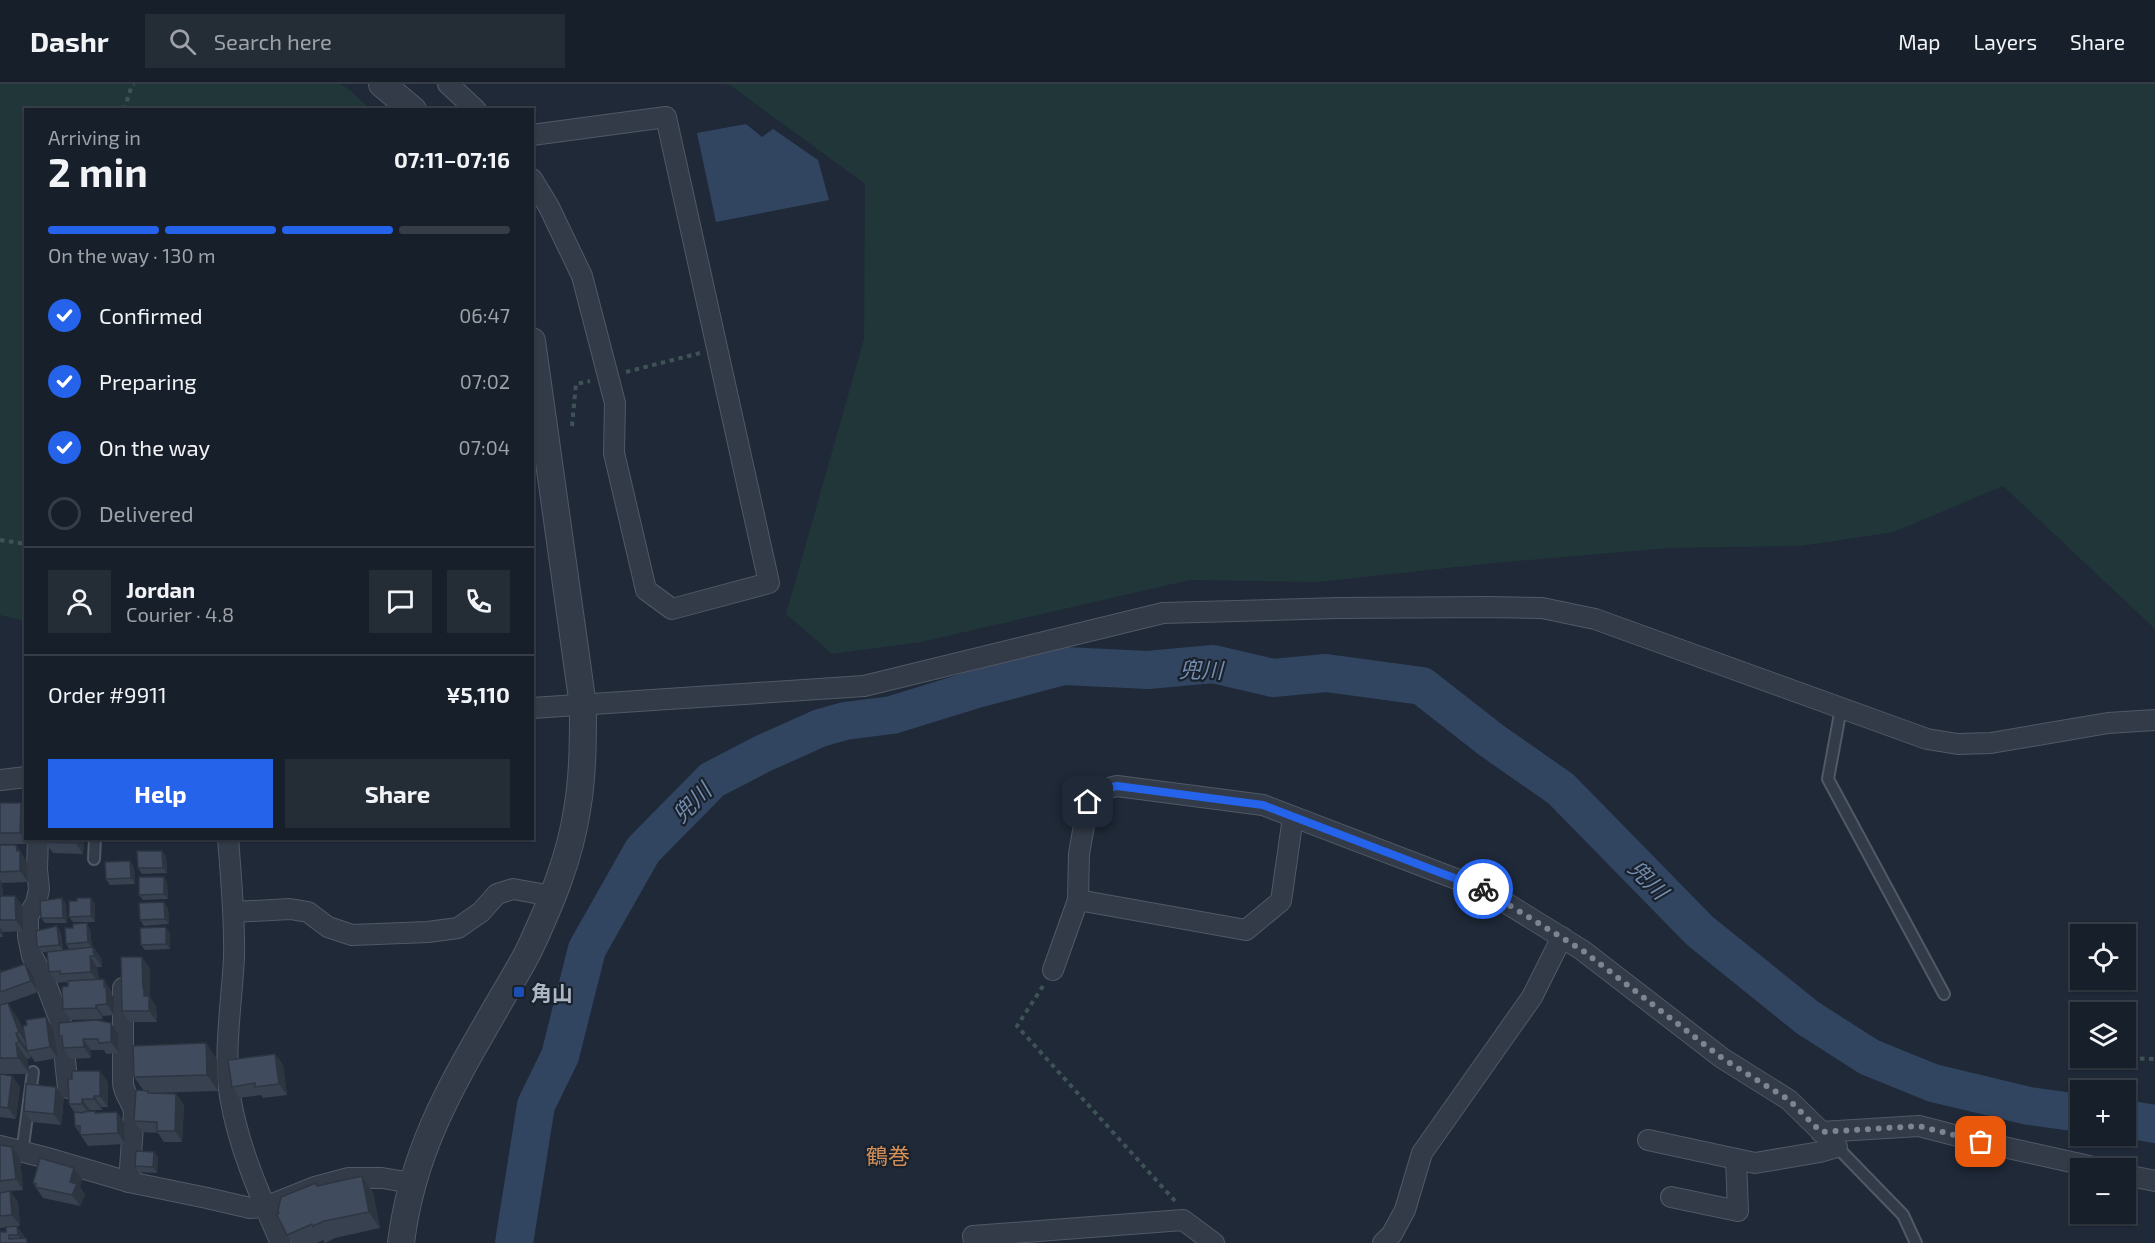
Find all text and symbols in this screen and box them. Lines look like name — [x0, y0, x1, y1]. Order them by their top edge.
search box — [145, 14, 565, 68]
text: Dashr — [30, 24, 109, 58]
icon: search — [166, 25, 199, 58]
text: Search here — [214, 28, 332, 54]
text: Map — [1898, 29, 1940, 54]
text: Layers — [1973, 29, 2037, 54]
text: Share — [2070, 29, 2125, 54]
text: Arriving in — [48, 125, 141, 149]
text: 07:11–07:16 — [394, 146, 510, 172]
text: 2 min — [48, 148, 148, 195]
text: On the way · 130 m — [48, 243, 215, 267]
icon: check — [48, 299, 81, 332]
text: Confirmed — [99, 302, 203, 328]
text: 06:47 — [459, 303, 510, 327]
icon: check — [48, 365, 81, 398]
text: Preparing — [99, 368, 197, 394]
text: 07:02 — [460, 369, 510, 393]
icon: check — [48, 431, 81, 464]
text: On the way — [99, 434, 210, 460]
text: 07:04 — [459, 435, 510, 459]
text: Delivered — [99, 500, 194, 526]
button: person — [48, 570, 111, 633]
button: chat — [369, 570, 432, 633]
button: phone — [447, 570, 510, 633]
text: Jordan — [126, 576, 195, 602]
text: Courier · 4.8 — [126, 602, 234, 626]
water label: 兜川 — [1179, 656, 1225, 682]
text: Order #9911 — [48, 681, 167, 707]
text: ¥5,110 — [446, 681, 510, 707]
button: Help — [48, 759, 273, 828]
button: Share — [285, 759, 510, 828]
water label: 兜川 — [666, 776, 717, 827]
pin — [1062, 776, 1113, 827]
icon: home — [1071, 785, 1104, 818]
water label: 兜川 — [1624, 854, 1675, 905]
courier — [1453, 859, 1513, 919]
icon: bike — [1467, 873, 1500, 906]
map controls — [2070, 924, 2136, 1224]
button: locate — [2070, 924, 2136, 990]
place label: 角山 — [531, 980, 573, 1005]
marker: 角山 — [512, 985, 526, 999]
button: layers — [2070, 1002, 2136, 1068]
button: + — [2070, 1080, 2136, 1146]
pin — [1955, 1116, 2006, 1167]
icon: bag — [1964, 1125, 1997, 1158]
district label: 鶴巻 — [866, 1142, 910, 1168]
button: − — [2070, 1158, 2136, 1224]

